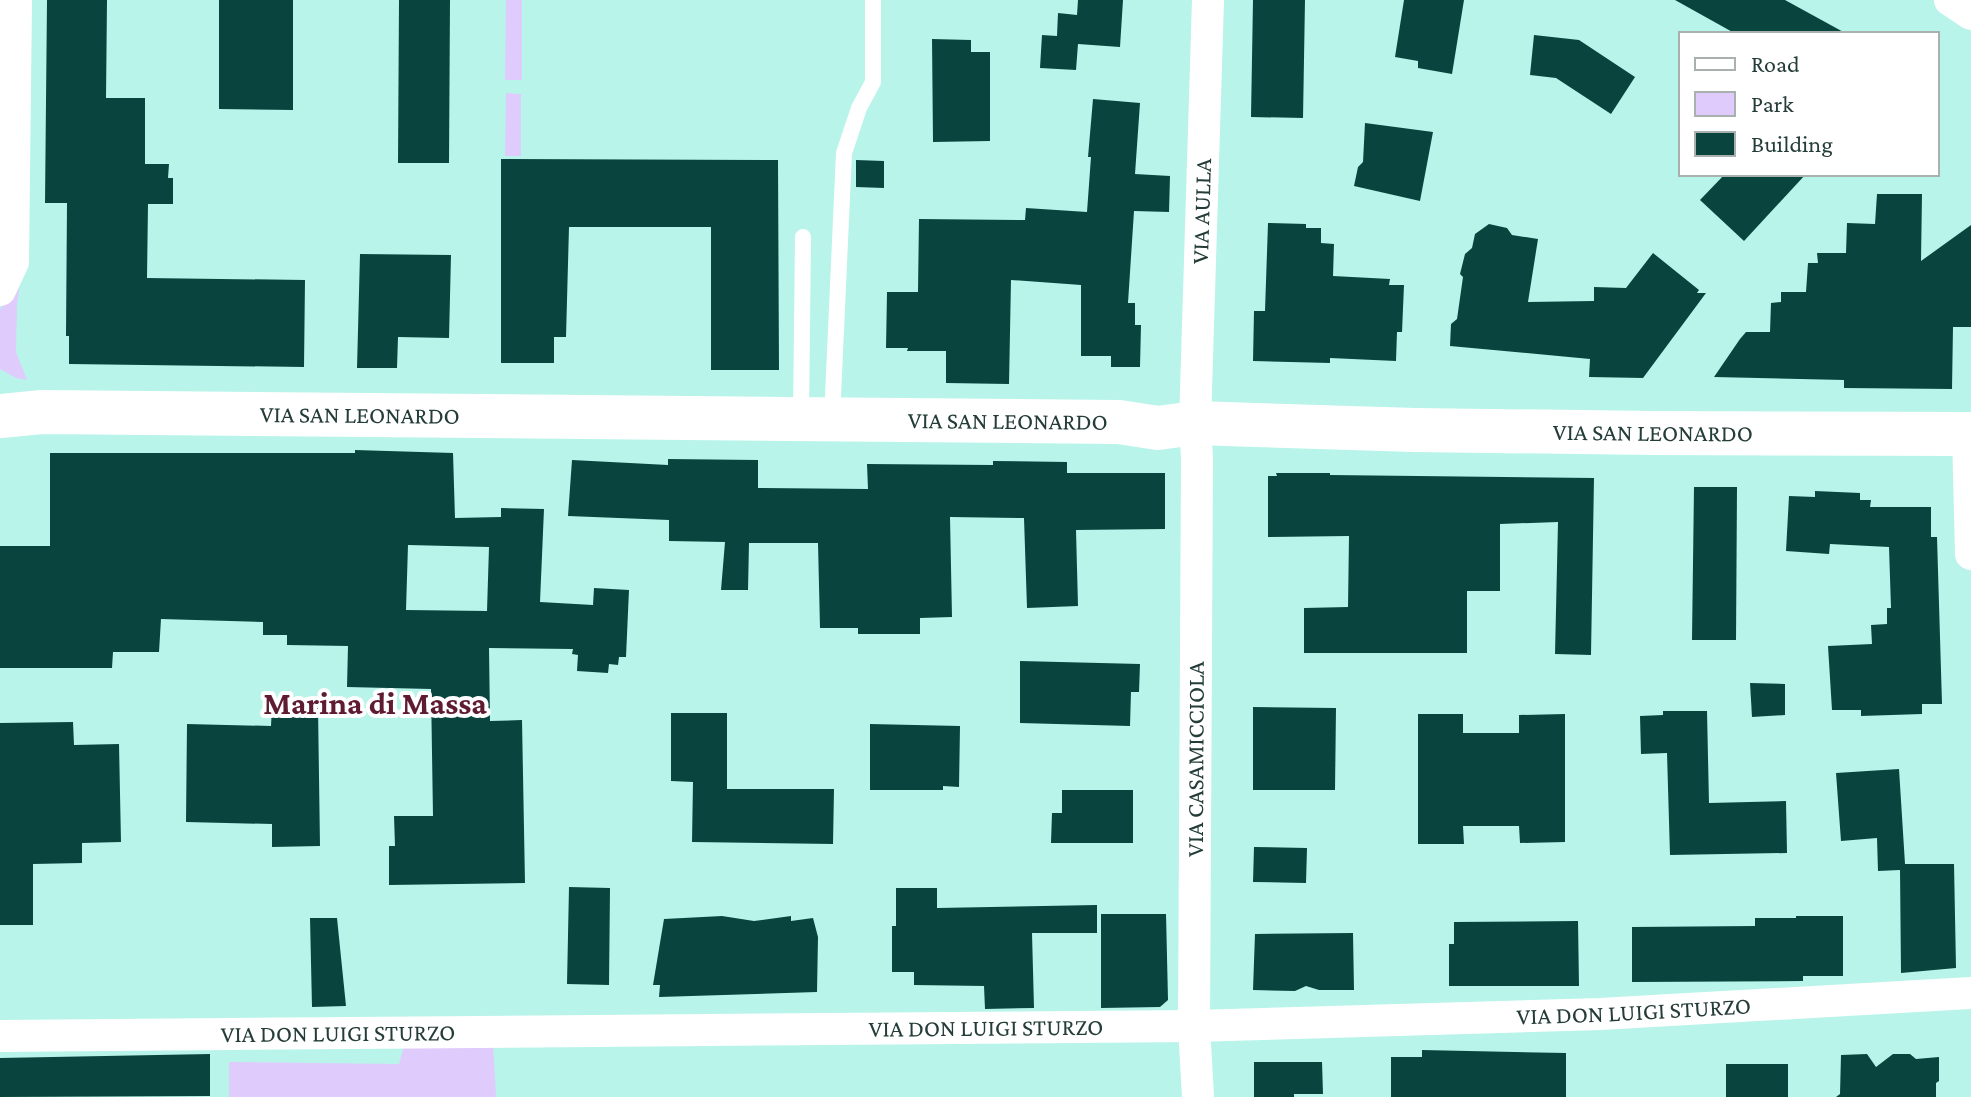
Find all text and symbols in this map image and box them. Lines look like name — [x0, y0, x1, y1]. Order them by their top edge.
legend — [1679, 32, 1939, 176]
text: Road — [1751, 50, 1800, 77]
text: Park — [1751, 90, 1794, 117]
text: Building — [1751, 130, 1833, 157]
street label: VIA AULLA — [1186, 158, 1216, 265]
street label: VIA SAN LEONARDO — [260, 400, 460, 429]
street label: VIA SAN LEONARDO — [908, 406, 1108, 435]
street label: VIA SAN LEONARDO — [1553, 418, 1753, 446]
street label: VIA CASAMICCIOLA — [1181, 661, 1209, 857]
district label: Marina di Massa — [263, 685, 487, 721]
street label: VIA DON LUIGI STURZO — [1516, 991, 1751, 1029]
street label: VIA DON LUIGI STURZO — [869, 1013, 1103, 1042]
street label: VIA DON LUIGI STURZO — [221, 1018, 455, 1047]

